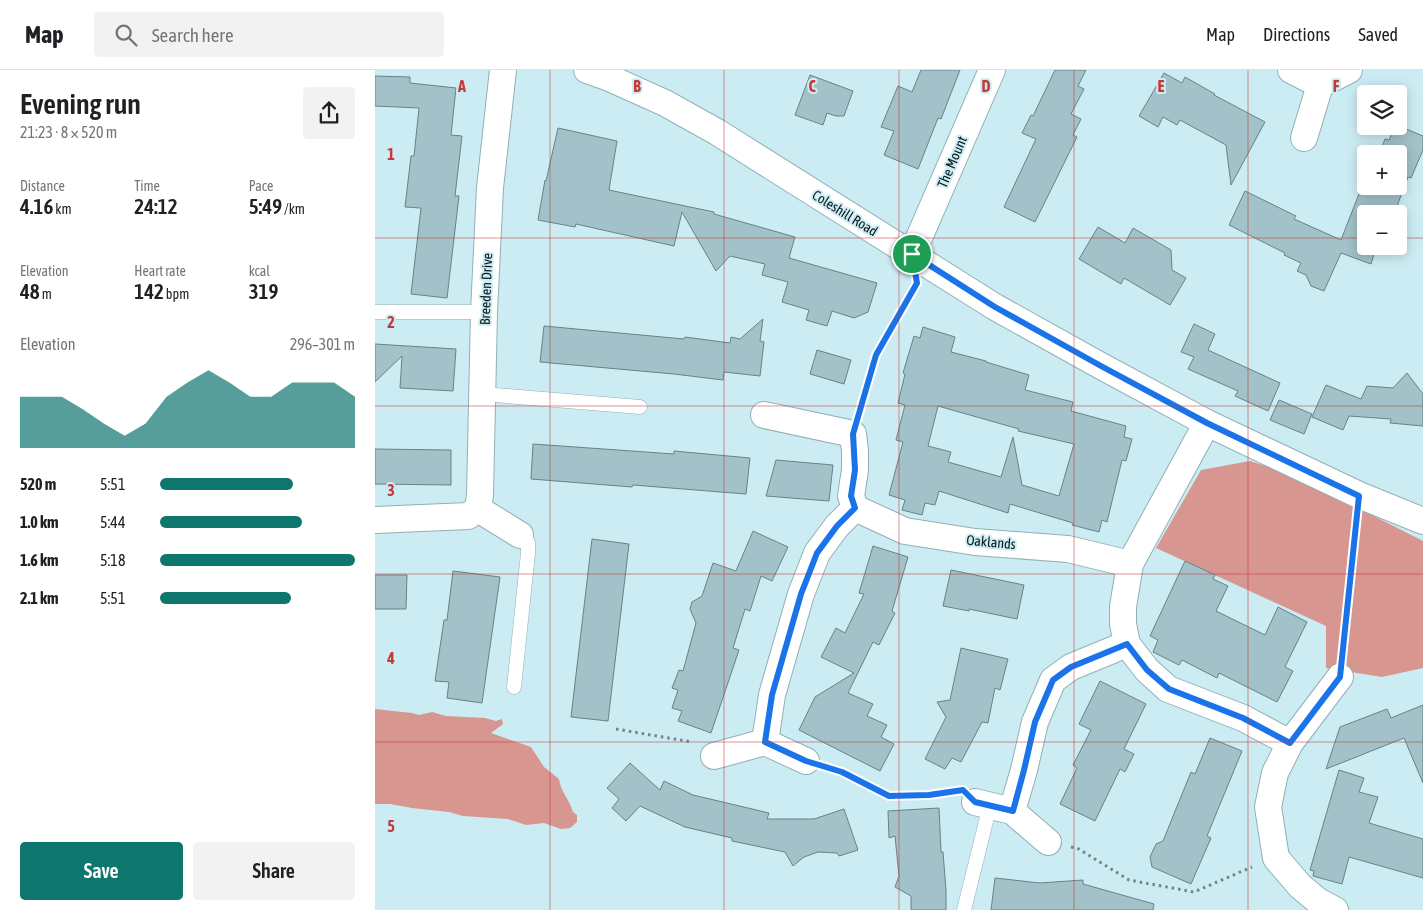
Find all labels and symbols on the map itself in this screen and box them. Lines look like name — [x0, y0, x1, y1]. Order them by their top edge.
text: A — [457, 77, 466, 95]
text: B — [633, 77, 641, 95]
text: C — [808, 77, 816, 95]
text: D — [982, 77, 991, 95]
text: E — [1158, 77, 1165, 95]
text: F — [1333, 77, 1340, 95]
street label: The Mount — [934, 134, 970, 190]
text: 1 — [387, 145, 395, 163]
street label: Coleshill Road — [809, 187, 881, 239]
pin — [891, 233, 933, 275]
street label: Breeden Drive — [477, 253, 495, 325]
text: 2 — [387, 313, 395, 331]
text: 3 — [387, 481, 395, 499]
street label: Oaklands — [966, 532, 1016, 552]
text: 4 — [386, 649, 395, 667]
text: 5 — [387, 817, 395, 835]

